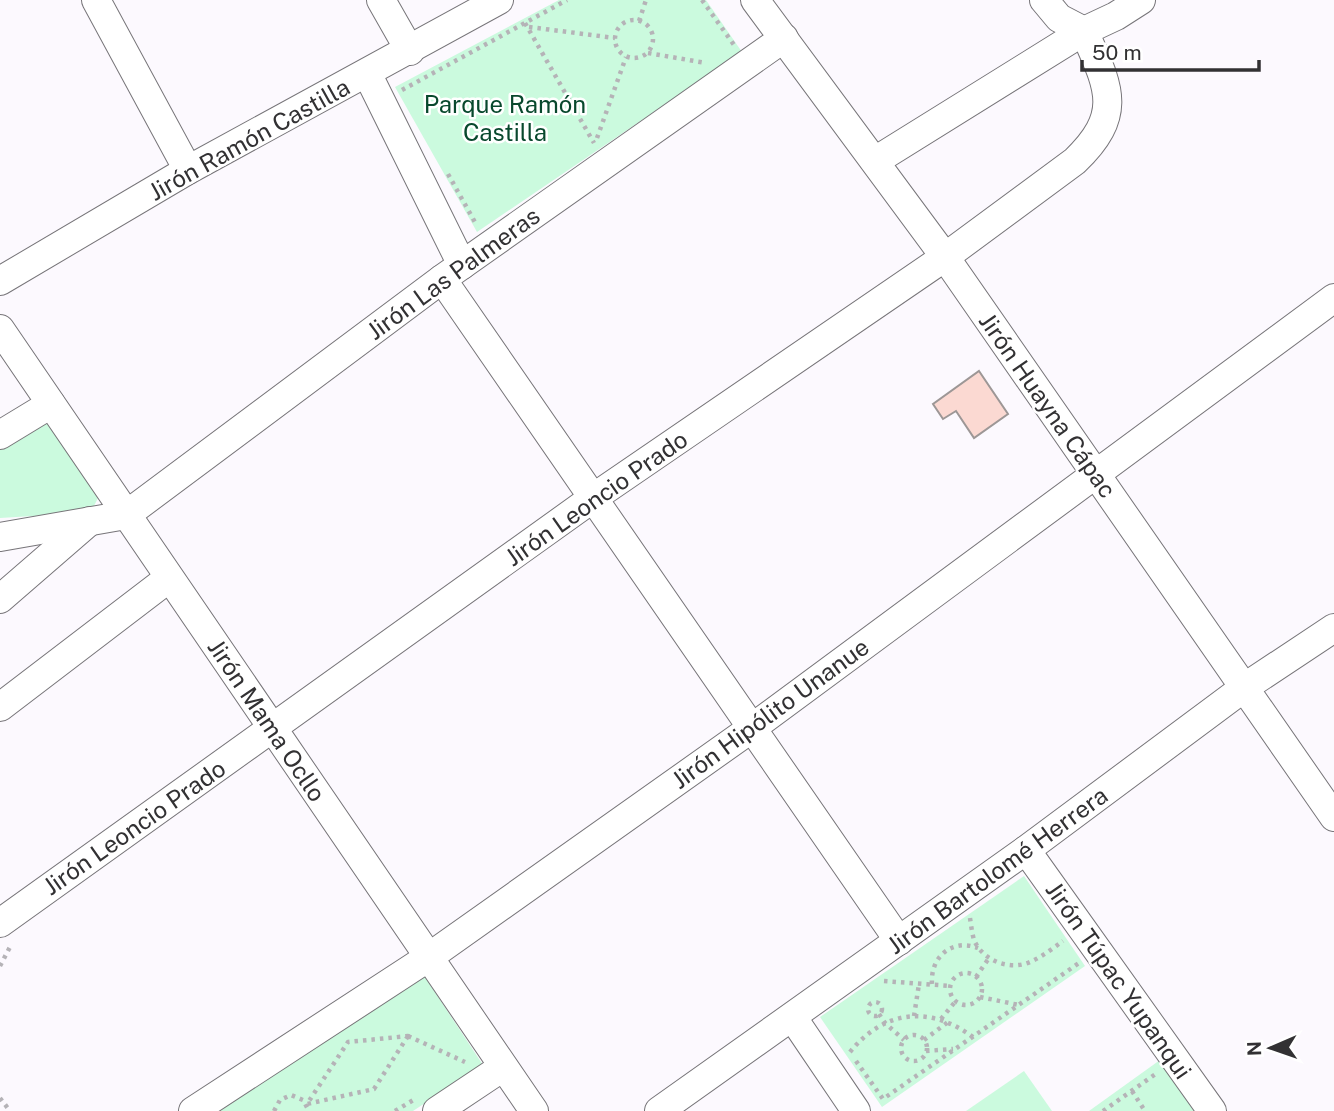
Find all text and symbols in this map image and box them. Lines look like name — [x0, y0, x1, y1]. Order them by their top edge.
scale bar — [1082, 28, 1259, 72]
text: 50 m — [1092, 40, 1142, 65]
street label: Jirón Ramón Castilla — [144, 72, 354, 206]
park label: Parque Ramón Castilla — [424, 90, 586, 146]
street label: Jirón Las Palmeras — [361, 201, 545, 345]
street label: Jirón Huayna Cápac — [974, 307, 1122, 503]
street label: Jirón Leoncio Prado — [500, 425, 692, 571]
street label: Jirón Hipólito Unanue — [666, 632, 874, 794]
street label: Jirón Mama Ocllo — [202, 634, 332, 806]
street label: Jirón Leoncio Prado — [38, 754, 230, 900]
street label: Jirón Bartolomé Herrera — [881, 781, 1113, 959]
street label: Jirón Túpac Yupanqui — [1040, 876, 1198, 1084]
north arrow — [1236, 1013, 1306, 1083]
text: N — [1243, 1041, 1265, 1056]

